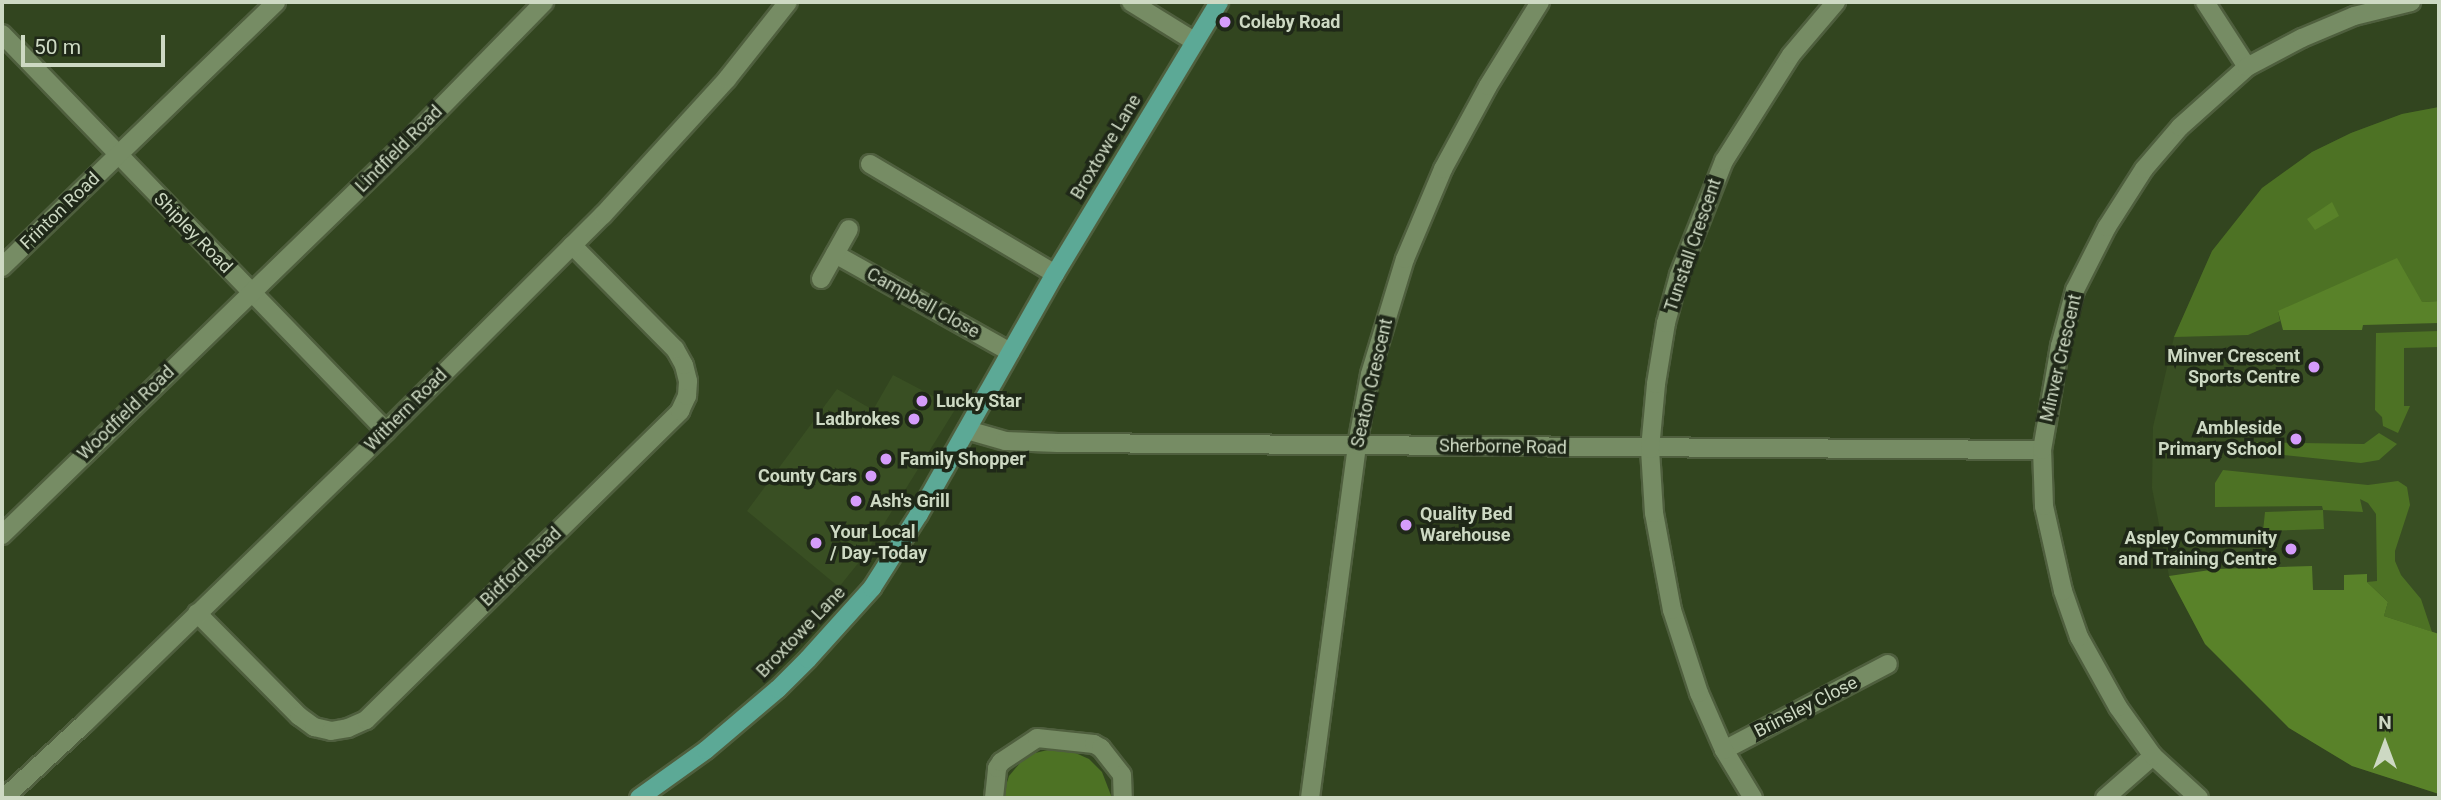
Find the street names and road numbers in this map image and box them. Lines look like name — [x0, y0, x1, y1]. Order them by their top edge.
street label: Broxtowe Lane — [1066, 91, 1146, 203]
street label: Lindfield Road — [351, 101, 447, 197]
street label: Frinton Road — [16, 168, 104, 254]
street label: Tunstall Crescent — [1660, 176, 1726, 314]
street label: Shipley Road — [149, 188, 237, 278]
street label: Campbell Close — [863, 263, 983, 343]
street label: Minver Crescent — [2036, 292, 2086, 424]
street label: Seaton Crescent — [1347, 316, 1397, 450]
street label: Woodfield Road — [73, 361, 179, 465]
street label: Withern Road — [360, 364, 452, 456]
street label: Sherborne Road — [1439, 435, 1567, 459]
street label: Bidford Road — [476, 523, 566, 611]
street label: Broxtowe Lane — [752, 582, 850, 682]
street label: Brinsley Close — [1751, 672, 1861, 742]

